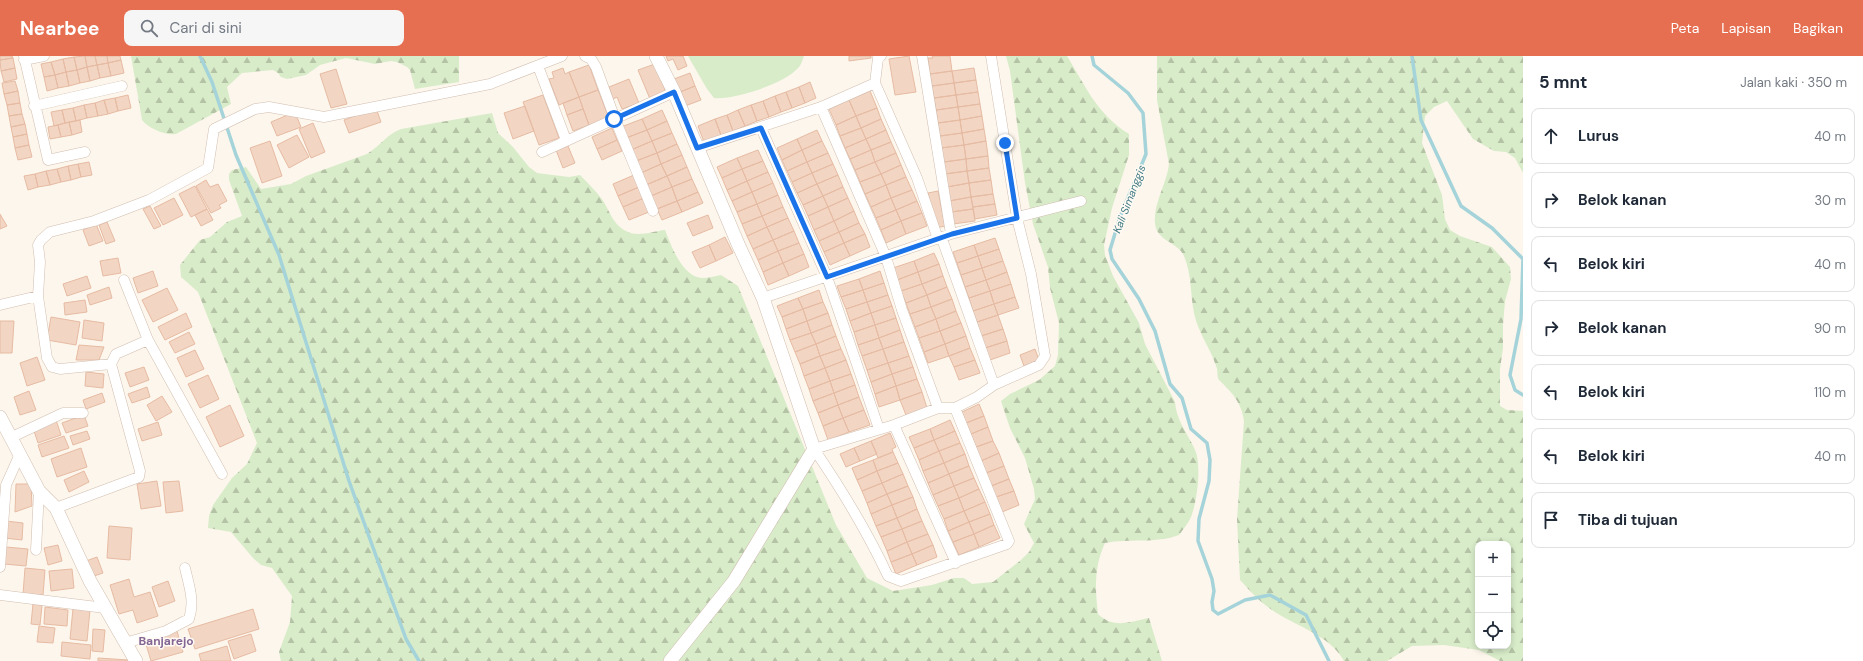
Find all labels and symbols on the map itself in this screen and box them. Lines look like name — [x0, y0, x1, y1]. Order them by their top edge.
route start — [605, 110, 623, 128]
route end — [996, 134, 1014, 152]
water label: Kali Simanggis — [1110, 162, 1149, 235]
district label: Banjarejo — [138, 633, 194, 649]

